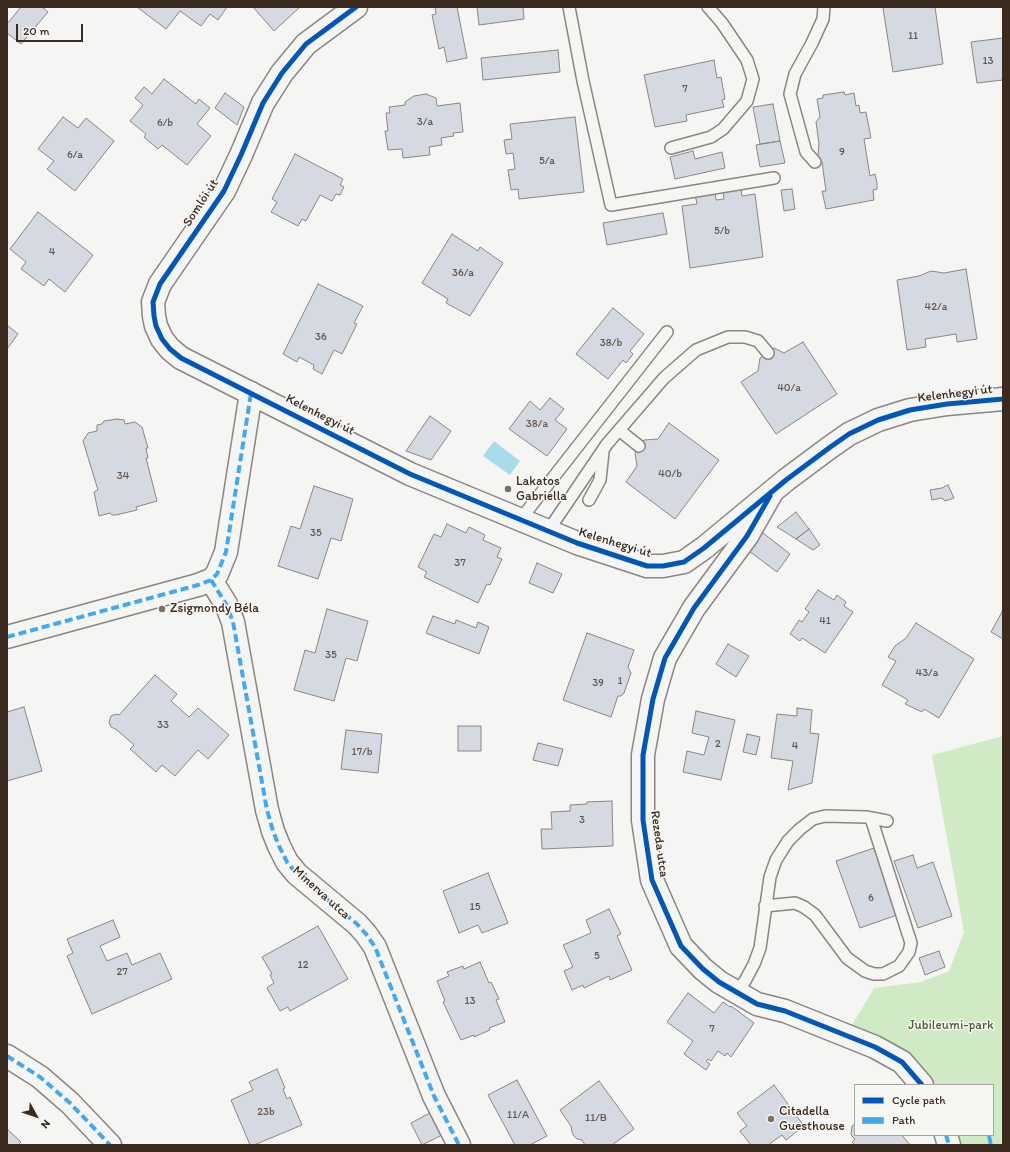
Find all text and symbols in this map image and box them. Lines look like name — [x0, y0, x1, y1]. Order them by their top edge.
scale bar — [18, 16, 85, 42]
text: 20 m — [23, 24, 50, 38]
house number: 11 — [908, 29, 918, 43]
house number: 13 — [982, 54, 994, 68]
house number: 7 — [682, 82, 688, 96]
house number: 3/a — [417, 115, 433, 129]
house number: 6/b — [157, 116, 173, 130]
house number: 9 — [839, 145, 845, 159]
house number: 6/a — [67, 148, 83, 162]
house number: 5/a — [539, 154, 555, 168]
street label: Somlói út — [180, 176, 222, 230]
house number: 5/b — [714, 224, 730, 238]
house number: 4 — [49, 245, 55, 259]
house number: 36/a — [452, 266, 474, 280]
house number: 42/a — [925, 300, 947, 314]
house number: 36 — [315, 330, 327, 344]
house number: 38/b — [600, 336, 622, 350]
house number: 40/a — [777, 381, 801, 395]
street label: Kelenhegyi út — [917, 382, 993, 406]
street label: Kelenhegyi út — [283, 391, 357, 439]
house number: 38/a — [526, 417, 548, 431]
house number: 40/b — [658, 467, 682, 481]
house number: 34 — [117, 469, 129, 483]
place label: Lakatos Gabriella — [516, 474, 567, 505]
marker: Lakatos Gabriella — [503, 484, 513, 494]
street label: Kelenhegyi út — [577, 525, 653, 561]
house number: 35 — [310, 526, 322, 540]
house number: 37 — [454, 556, 466, 570]
place label: Zsigmondy Béla — [170, 601, 259, 617]
marker: Zsigmondy Béla — [157, 604, 167, 614]
house number: 41 — [819, 614, 831, 628]
house number: 35 — [325, 648, 337, 662]
house number: 43/a — [916, 666, 938, 680]
house number: 1 — [617, 674, 623, 688]
house number: 39 — [592, 676, 604, 690]
house number: 33 — [157, 718, 169, 732]
house number: 2 — [715, 737, 721, 751]
house number: 4 — [792, 739, 798, 753]
house number: 17/b — [352, 745, 372, 759]
street label: Rezeda utca — [647, 810, 671, 878]
house number: 3 — [579, 813, 585, 827]
street label: Minerva utca — [289, 863, 353, 923]
house number: 6 — [868, 891, 874, 905]
house number: 15 — [470, 900, 480, 914]
house number: 5 — [594, 949, 600, 963]
house number: 12 — [298, 958, 308, 972]
house number: 27 — [116, 965, 128, 979]
house number: 13 — [464, 994, 476, 1008]
park label: Jubileumi-park — [908, 1018, 994, 1034]
house number: 7 — [709, 1022, 715, 1036]
legend — [854, 1084, 994, 1136]
text: Cycle path — [892, 1093, 946, 1107]
north arrow — [16, 1096, 56, 1136]
place label: Citadella Guesthouse — [779, 1104, 845, 1135]
house number: 23b — [257, 1105, 275, 1119]
house number: 11/A — [507, 1108, 529, 1122]
house number: 11/B — [585, 1111, 607, 1125]
text: Path — [892, 1113, 915, 1127]
marker: Citadella Guesthouse — [766, 1114, 776, 1124]
text: N — [38, 1117, 53, 1131]

